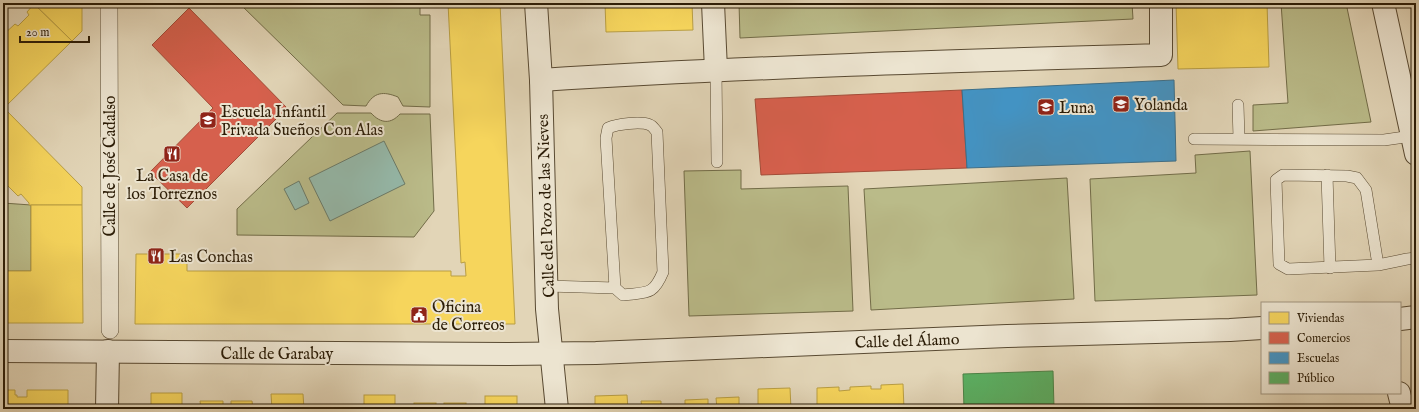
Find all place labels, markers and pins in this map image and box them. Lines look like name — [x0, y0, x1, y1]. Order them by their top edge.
school or university icon: Yolanda — [1111, 94, 1131, 114]
place label: Yolanda — [1134, 96, 1188, 116]
school or university icon: Luna — [1036, 97, 1056, 117]
place label: Luna — [1059, 99, 1094, 119]
place label: Escuela Infantil Privada Sueños Con Alas — [221, 103, 383, 141]
school or university icon: Escuela Infantil Privada Sueños Con Alas — [198, 110, 218, 130]
restaurant icon: La Casa de los Torreznos — [162, 144, 182, 164]
place label: La Casa de los Torreznos — [127, 167, 217, 205]
restaurant icon: Las Conchas — [146, 246, 166, 266]
place label: Las Conchas — [169, 248, 253, 268]
place label: Oficina de Correos — [432, 298, 505, 336]
public building icon: Oficina de Correos — [409, 305, 429, 325]

